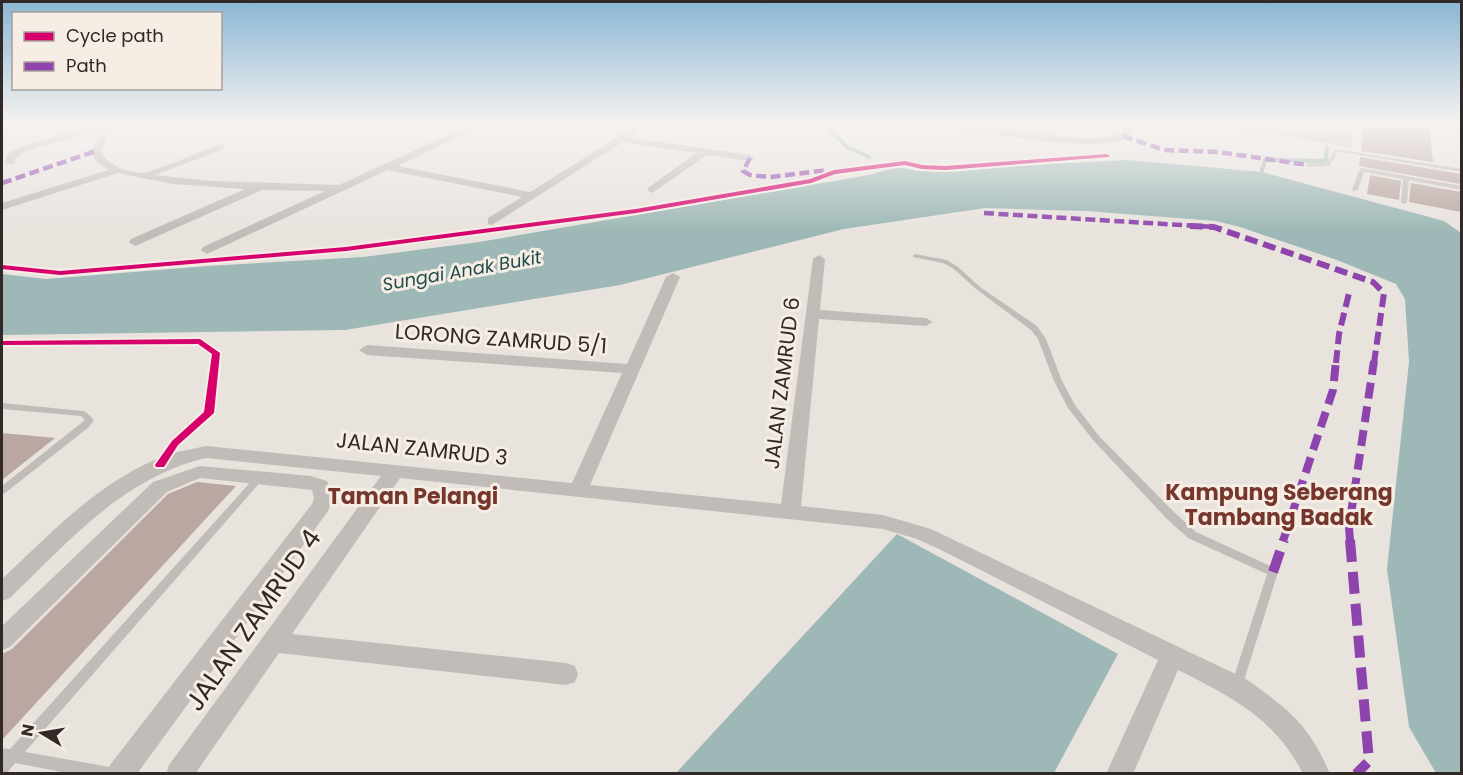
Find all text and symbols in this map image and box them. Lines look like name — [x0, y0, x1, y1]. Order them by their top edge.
legend — [12, 12, 222, 90]
text: Cycle path — [66, 23, 164, 48]
text: Path — [66, 53, 107, 78]
water label: Sungai Anak Bukit — [381, 244, 544, 297]
street label: JALAN ZAMRUD 6 — [757, 295, 806, 471]
street label: LORONG ZAMRUD 5/1 — [394, 317, 608, 360]
street label: JALAN ZAMRUD 3 — [335, 425, 509, 472]
district label: Kampung Seberang Tambang Badak — [1165, 477, 1393, 533]
district label: Taman Pelangi — [328, 481, 498, 512]
street label: JALAN ZAMRUD 4 — [177, 522, 329, 718]
north arrow — [12, 703, 72, 763]
text: N — [15, 722, 40, 738]

